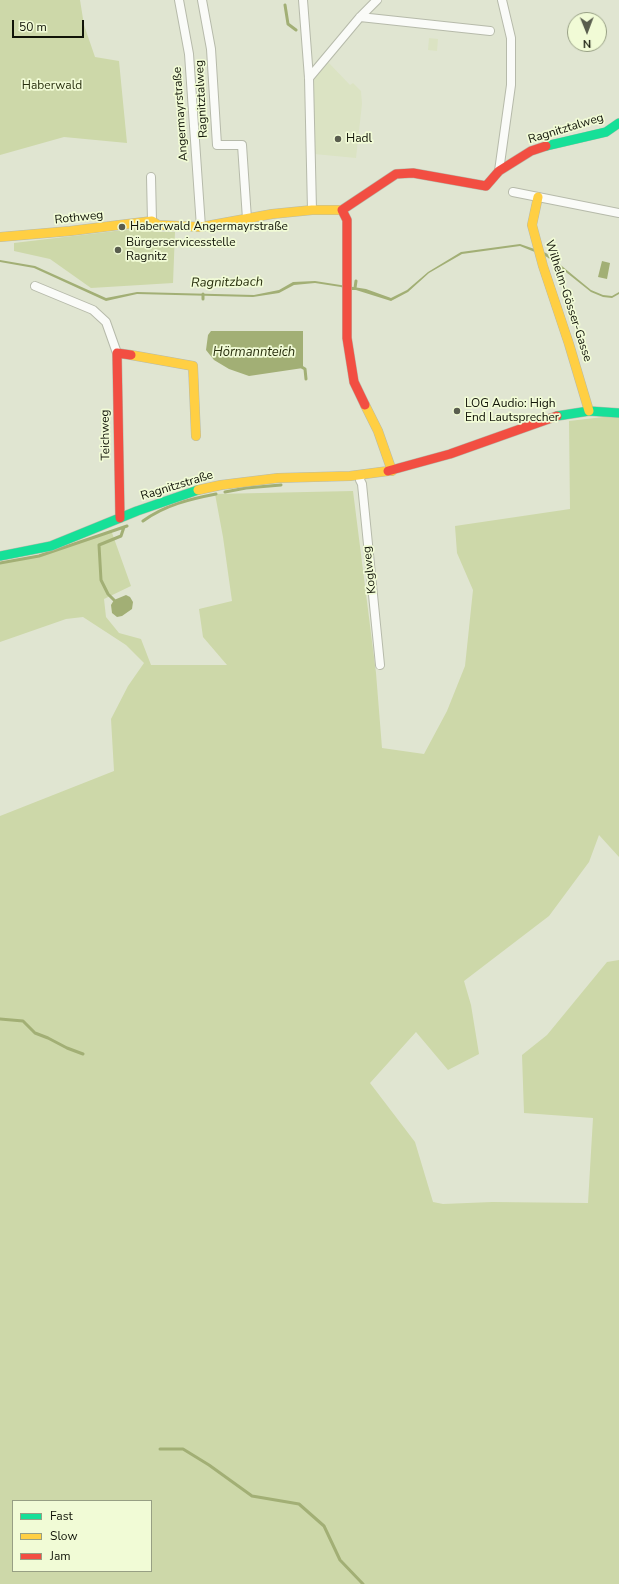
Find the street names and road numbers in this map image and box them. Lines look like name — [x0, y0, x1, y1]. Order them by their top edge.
street label: Ragnitztalweg — [193, 60, 211, 138]
street label: Angermayrstraße — [171, 66, 191, 162]
street label: Ragnitztalweg — [527, 111, 605, 147]
street label: Rothweg — [54, 208, 104, 228]
street label: Wilhelm-Gösser-Gasse — [542, 238, 594, 364]
street label: Teichweg — [98, 409, 114, 461]
street label: Ragnitzstraße — [139, 468, 215, 504]
street label: Koglweg — [360, 545, 380, 595]

